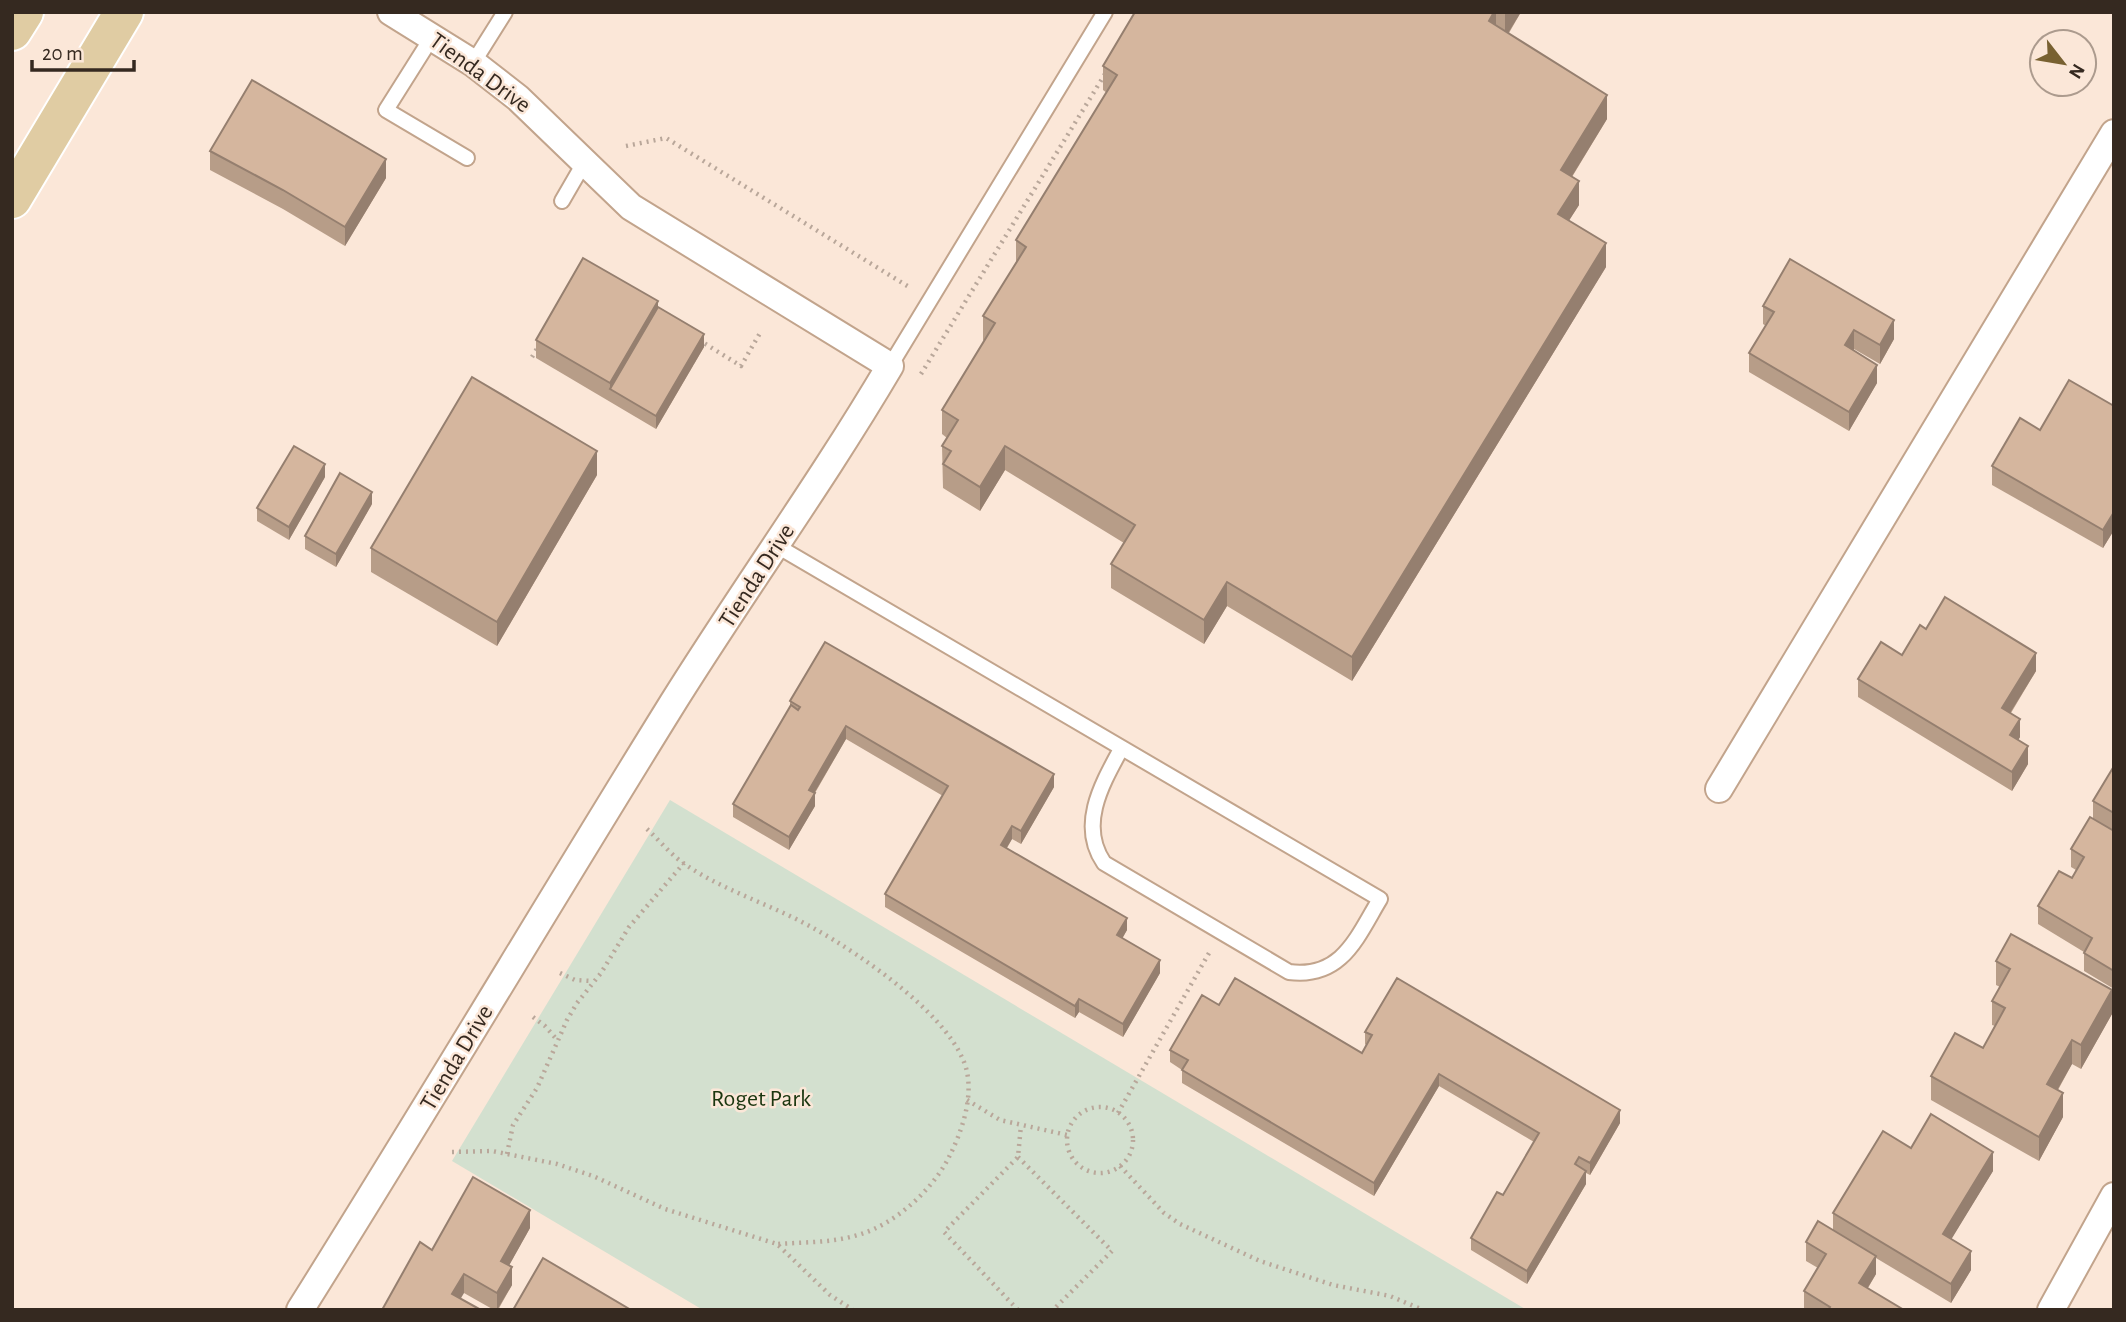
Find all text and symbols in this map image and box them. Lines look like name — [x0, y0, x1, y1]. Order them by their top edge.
scale bar — [32, 28, 133, 72]
street label: Tienda Drive — [425, 28, 535, 118]
north arrow — [2028, 28, 2098, 98]
text: 20 m — [42, 43, 83, 64]
text: N — [2065, 60, 2088, 82]
street label: Tienda Drive — [715, 520, 799, 632]
street label: Tienda Drive — [416, 1001, 498, 1115]
park label: Roget Park — [711, 1087, 811, 1111]

